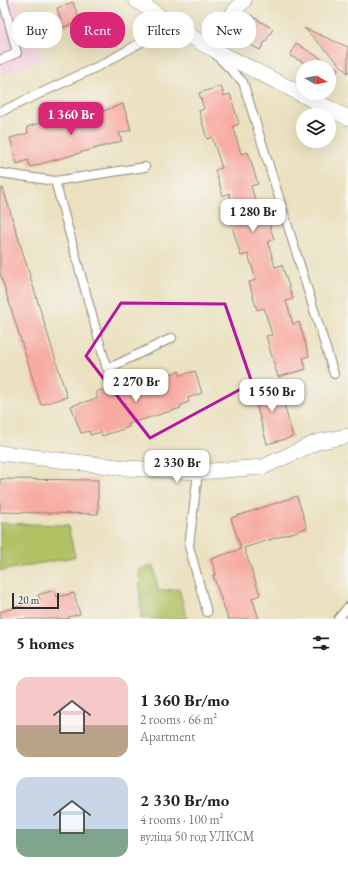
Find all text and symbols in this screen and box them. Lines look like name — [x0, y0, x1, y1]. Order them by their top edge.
chip: Buy — [12, 12, 62, 48]
chip: Rent — [70, 12, 125, 48]
chip: Filters — [133, 12, 194, 48]
chip: New — [202, 12, 256, 48]
north arrow — [296, 60, 336, 100]
map controls — [296, 60, 336, 148]
pin: 1 360 Br — [30, 102, 112, 136]
text: 1 360 Br — [47, 106, 95, 123]
button: layers — [296, 108, 336, 148]
pin: 1 280 Br — [212, 199, 294, 233]
text: 1 280 Br — [229, 203, 277, 220]
pin: 2 270 Br — [95, 369, 177, 403]
text: 2 270 Br — [112, 373, 160, 390]
pin: 1 550 Br — [231, 379, 313, 413]
text: 1 550 Br — [248, 383, 296, 400]
pin: 2 330 Br — [136, 450, 218, 484]
text: 2 330 Br — [153, 454, 201, 471]
scale bar — [12, 591, 59, 610]
text: 20 m — [18, 593, 39, 607]
text: 5 homes — [16, 632, 74, 654]
icon: filters — [310, 632, 332, 654]
text: 1 360 Br/mo — [140, 689, 229, 711]
icon: home — [48, 693, 96, 741]
text: 2 rooms · 66 m² — [140, 711, 217, 728]
text: Apartment — [140, 728, 195, 745]
text: 2 330 Br/mo — [140, 789, 229, 811]
icon: home — [48, 793, 96, 841]
text: 4 rooms · 100 m² — [140, 811, 224, 828]
text: вуліца 50 год УЛКСМ — [140, 828, 254, 845]

